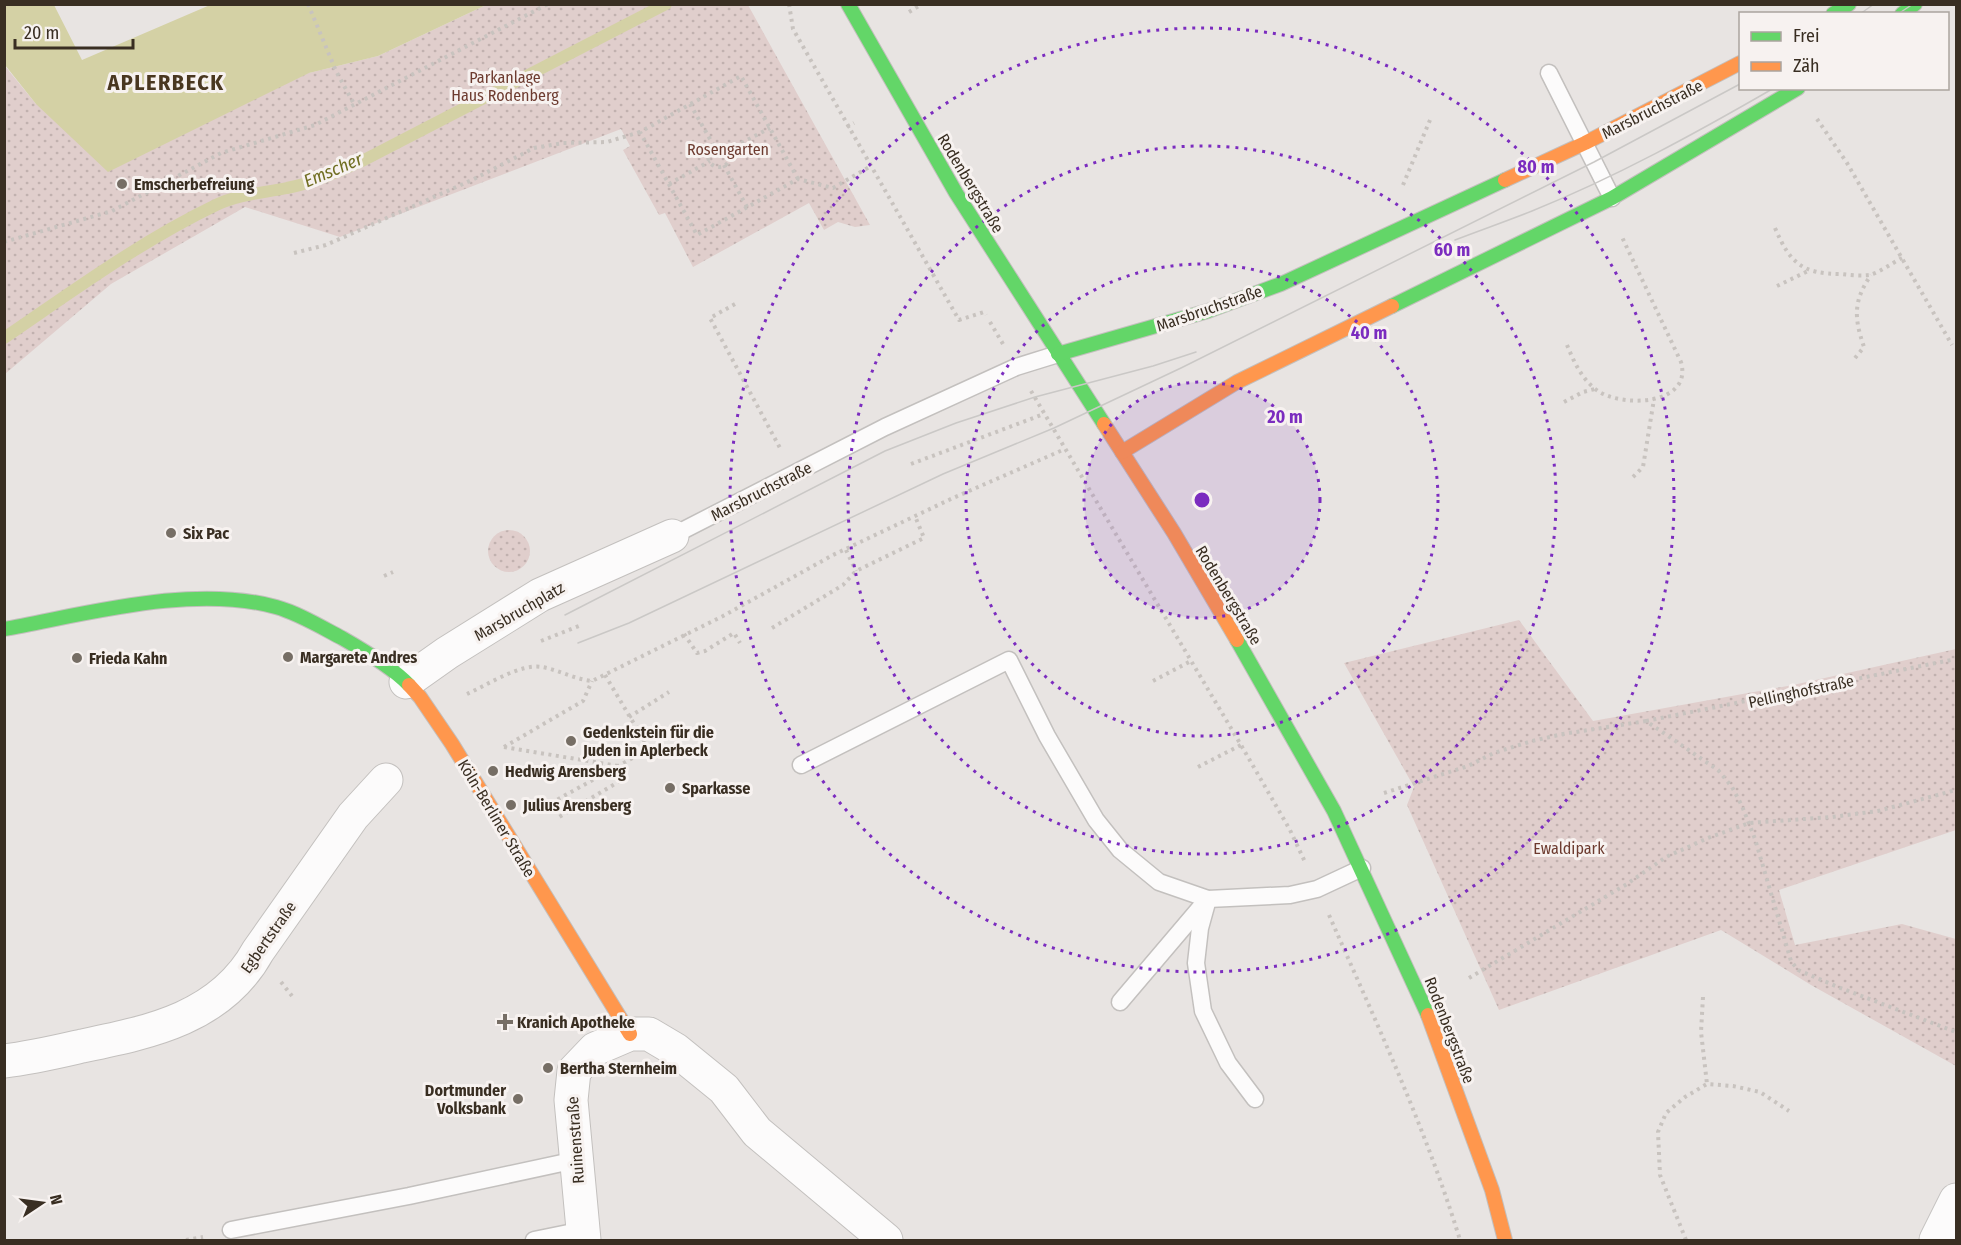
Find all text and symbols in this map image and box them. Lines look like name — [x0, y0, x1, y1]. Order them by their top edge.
scale bar — [15, 12, 134, 50]
legend — [1739, 12, 1949, 90]
text: 20 m — [24, 22, 59, 44]
text: Frei — [1793, 25, 1819, 47]
text: Zäh — [1793, 55, 1820, 77]
park label: Parkanlage Haus Rodenberg — [451, 68, 559, 105]
district label: APLERBECK — [106, 69, 225, 96]
street label: Marsbruchstraße — [1599, 76, 1706, 143]
street label: Rodenbergstraße — [933, 130, 1008, 236]
park label: Rosengarten — [687, 140, 769, 159]
water label: Emscher — [300, 148, 366, 192]
text: 80 m — [1518, 156, 1554, 178]
place label: Emscherbefreiung — [134, 175, 254, 194]
marker: Emscherbefreiung — [115, 177, 129, 191]
text: 60 m — [1434, 239, 1470, 261]
street label: Marsbruchstraße — [1154, 281, 1265, 335]
text: 40 m — [1351, 322, 1387, 344]
text: 20 m — [1266, 406, 1303, 428]
street label: Marsbruchstraße — [708, 458, 815, 525]
centre of rings — [1192, 490, 1212, 510]
place label: Six Pac — [183, 524, 229, 543]
marker: Six Pac — [164, 526, 178, 540]
street label: Rodenbergstraße — [1191, 542, 1266, 648]
street label: Marsbruchplatz — [471, 578, 568, 645]
place label: Margarete Andres — [300, 648, 417, 667]
place label: Frieda Kahn — [89, 649, 167, 668]
marker: Margarete Andres — [281, 650, 295, 664]
marker: Frieda Kahn — [70, 651, 84, 665]
street label: Pellinghofstraße — [1747, 671, 1856, 712]
place label: Gedenkstein für die Juden in Aplerbeck — [582, 723, 714, 760]
marker: Gedenkstein für die Juden in Aplerbeck — [564, 734, 578, 748]
street label: Köln-Berliner Straße — [454, 756, 539, 881]
place label: Hedwig Arensberg — [505, 762, 626, 781]
marker: Hedwig Arensberg — [486, 764, 500, 778]
place label: Sparkasse — [682, 779, 750, 798]
marker: Sparkasse — [663, 781, 677, 795]
place label: Julius Arensberg — [522, 796, 631, 815]
marker: Julius Arensberg — [504, 798, 518, 812]
park label: Ewaldipark — [1533, 839, 1605, 858]
street label: Egbertstraße — [237, 898, 300, 977]
street label: Rodenbergstraße — [1421, 974, 1479, 1086]
place label: Kranich Apotheke — [517, 1013, 635, 1032]
marker: Kranich Apotheke — [498, 1015, 512, 1029]
place label: Bertha Sternheim — [560, 1059, 677, 1078]
marker: Bertha Sternheim — [541, 1061, 555, 1075]
place label: Dortmunder Volksbank — [425, 1081, 507, 1118]
marker: Dortmunder Volksbank — [511, 1092, 525, 1106]
street label: Ruinenstraße — [563, 1096, 588, 1184]
north arrow — [12, 1173, 72, 1233]
text: N — [46, 1193, 66, 1207]

